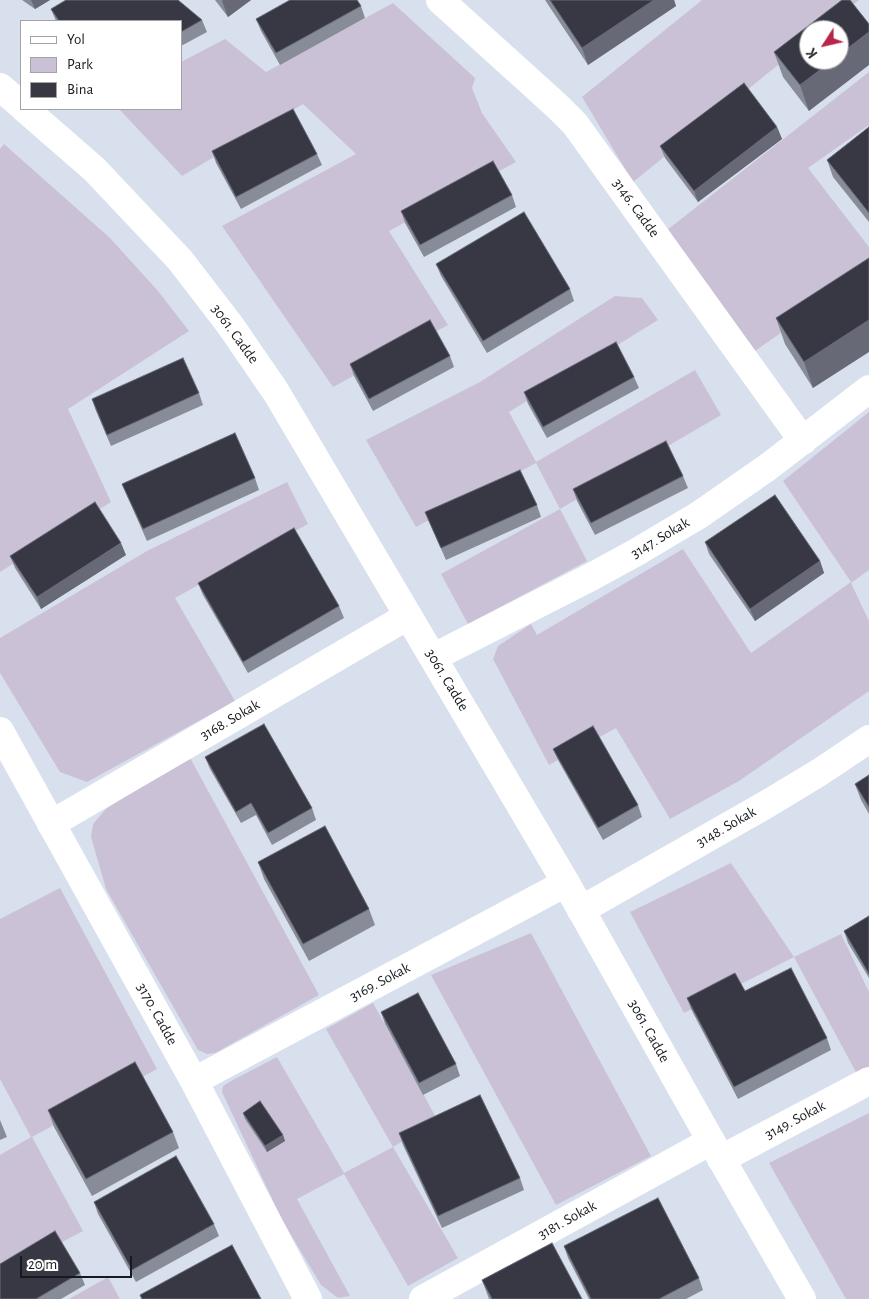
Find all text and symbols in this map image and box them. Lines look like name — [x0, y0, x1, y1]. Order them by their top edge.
legend — [20, 20, 182, 110]
north arrow — [799, 20, 849, 70]
text: Yol — [67, 32, 85, 47]
text: K — [804, 46, 821, 60]
text: Park — [67, 57, 93, 72]
text: Bina — [67, 82, 93, 97]
street label: 3146. Cadde — [609, 175, 663, 241]
street label: 3061. Cadde — [207, 301, 263, 367]
street label: 3147. Sokak — [627, 514, 693, 562]
street label: 3061. Cadde — [421, 646, 473, 714]
street label: 3168. Sokak — [197, 696, 263, 744]
street label: 3148. Sokak — [693, 803, 759, 851]
street label: 3169. Sokak — [347, 959, 413, 1005]
street label: 3170. Cadde — [133, 980, 181, 1048]
street label: 3061. Cadde — [624, 996, 674, 1066]
street label: 3149. Sokak — [762, 1097, 828, 1143]
street label: 3181. Sokak — [535, 1197, 599, 1243]
scale bar — [22, 1246, 135, 1278]
text: 20 m — [28, 1257, 57, 1272]

